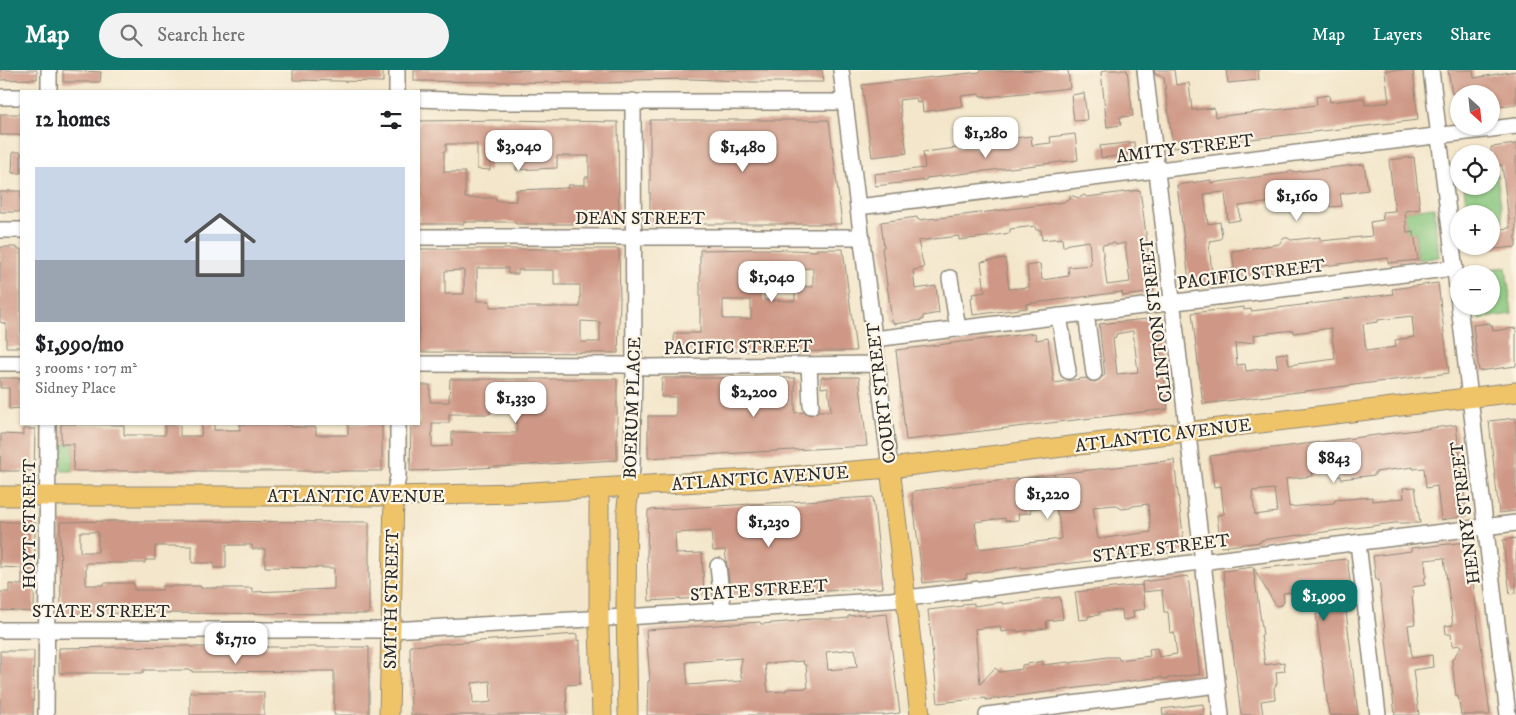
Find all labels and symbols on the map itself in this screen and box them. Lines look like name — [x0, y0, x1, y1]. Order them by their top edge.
north arrow — [1450, 85, 1500, 135]
pin: $1,280 — [945, 116, 1027, 159]
pin: $3,040 — [478, 129, 560, 172]
street label: AMITY STREET — [1115, 130, 1255, 168]
pin: $1,480 — [702, 131, 784, 173]
pin: $1,160 — [1256, 180, 1338, 222]
street label: DEAN STREET — [575, 208, 705, 230]
street label: CLINTON STREET — [1136, 236, 1178, 404]
street label: PACIFIC STREET — [1176, 255, 1327, 295]
pin: $1,040 — [731, 260, 813, 303]
street label: COURT STREET — [862, 321, 902, 465]
street label: BOERUM PLACE — [620, 336, 646, 480]
street label: PACIFIC STREET — [663, 336, 813, 360]
pin: $2,200 — [713, 376, 795, 418]
pin: $1,330 — [475, 382, 557, 424]
street label: ATLANTIC AVENUE — [1074, 414, 1253, 458]
street label: HENRY STREET — [1446, 440, 1486, 586]
pin: $843 — [1304, 442, 1364, 484]
street label: HOYT STREET — [19, 458, 41, 589]
street label: ATLANTIC AVENUE — [671, 462, 850, 496]
pin: $1,220 — [1007, 478, 1089, 520]
street label: ATLANTIC AVENUE — [267, 486, 445, 508]
pin: $1,230 — [728, 506, 810, 548]
street label: SMITH STREET — [380, 528, 404, 669]
street label: STATE STREET — [1091, 530, 1231, 568]
street label: STATE STREET — [689, 575, 829, 607]
pin: $1,990 — [1283, 580, 1365, 622]
street label: STATE STREET — [32, 601, 170, 623]
pin: $1,710 — [195, 622, 277, 665]

